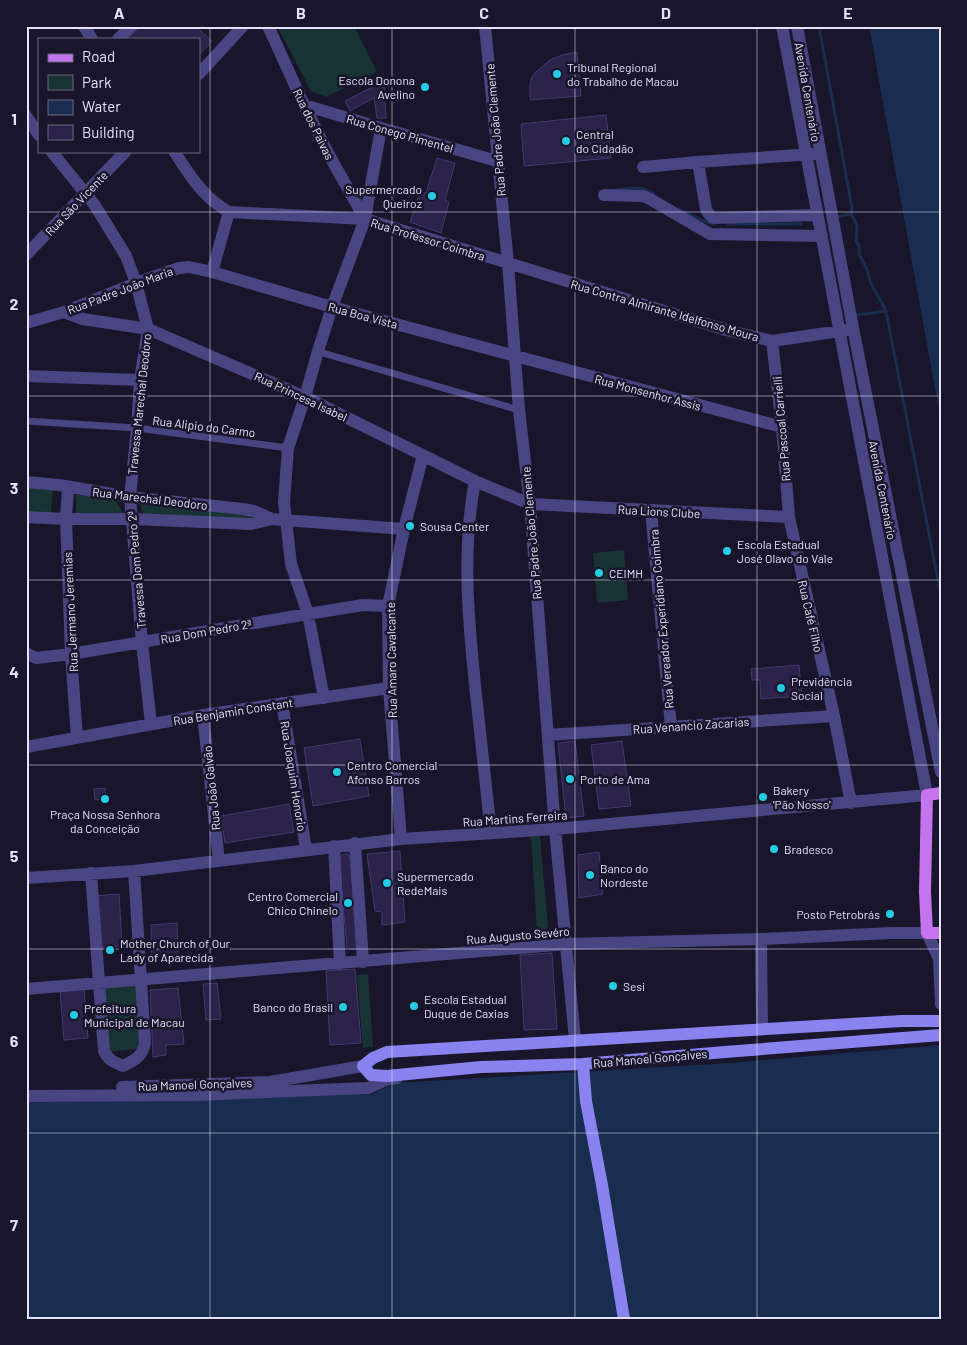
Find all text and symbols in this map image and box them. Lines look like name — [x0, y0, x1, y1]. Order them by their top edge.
text: A — [114, 3, 125, 22]
text: B — [296, 3, 306, 22]
text: C — [479, 3, 489, 22]
text: D — [661, 3, 671, 22]
text: E — [843, 3, 853, 22]
legend — [38, 38, 200, 152]
street label: Avenida Centenário — [792, 41, 824, 143]
text: Road — [82, 47, 115, 65]
place label: Tribunal Regional do Trabalho de Macau — [567, 60, 679, 88]
street label: Rua Padre João Clemente — [482, 63, 508, 197]
marker: Tribunal Regional do Trabalho de Macau — [551, 68, 563, 80]
text: Park — [82, 73, 112, 91]
place label: Escola Donona Avelino — [338, 73, 415, 101]
marker: Escola Donona Avelino — [419, 81, 431, 93]
street label: Rua dos Paivas — [291, 86, 337, 162]
text: Water — [82, 97, 121, 115]
text: 1 — [11, 109, 17, 128]
street label: Rua Conego Pimentel — [345, 111, 455, 155]
text: Building — [82, 123, 135, 141]
place label: Central do Cidadão — [576, 127, 634, 155]
marker: Central do Cidadão — [560, 135, 572, 147]
street label: Rua São Vicente — [42, 168, 110, 238]
place label: Supermercado Queiroz — [345, 182, 422, 210]
marker: Supermercado Queiroz — [426, 190, 438, 202]
street label: Rua Professor Coimbra — [369, 215, 487, 263]
street label: Rua Padre João Maria — [65, 263, 175, 317]
street label: Rua Contra Almirante Idelfonso Moura — [569, 276, 761, 344]
text: 2 — [10, 294, 19, 313]
street label: Rua Boa Vista — [327, 299, 399, 331]
street label: Travessa Marechal Deodoro — [125, 333, 153, 475]
street label: Rua Princesa Isabel — [252, 368, 350, 424]
street label: Rua Monsenhor Assis — [593, 371, 703, 413]
street label: Rua Pascoal Carrielli — [769, 376, 793, 482]
street label: Rua Alipio do Carmo — [152, 413, 256, 439]
street label: Avenida Centenário — [867, 439, 899, 541]
street label: Rua Padre João Clemente — [518, 466, 544, 600]
text: 3 — [10, 478, 18, 497]
street label: Rua Marechal Deodoro — [92, 484, 208, 512]
street label: Rua Lions Clube — [617, 502, 701, 520]
street label: Travessa Dom Pedro 2ª — [124, 511, 148, 629]
place label: Sousa Center — [420, 519, 490, 533]
marker: Sousa Center — [404, 520, 416, 532]
street label: Rua Vereador Experidiano Coimbra — [646, 529, 676, 709]
place label: Escola Estadual José Olavo do Vale — [737, 537, 833, 565]
marker: Escola Estadual José Olavo do Vale — [721, 545, 733, 557]
street label: Rua Jermano Jeremias — [60, 551, 80, 672]
place label: CEIMH — [609, 566, 643, 580]
marker: CEIMH — [593, 567, 605, 579]
street label: Rua Café Filho — [796, 579, 826, 653]
street label: Rua Amaro Cavalcante — [383, 602, 399, 718]
street label: Rua Dom Pedro 2ª — [159, 616, 253, 646]
text: 4 — [9, 662, 19, 681]
place label: Previdência Social — [791, 674, 852, 702]
marker: Previdência Social — [775, 682, 787, 694]
street label: Rua Benjamin Constant — [172, 695, 294, 727]
street label: Rua Venancio Zacarias — [632, 714, 750, 736]
street label: Rua Joaquim Honorio — [278, 720, 310, 832]
street label: Rua João Galvão — [200, 745, 222, 831]
place label: Centro Comercial Afonso Barros — [347, 758, 437, 786]
marker: Centro Comercial Afonso Barros — [331, 766, 343, 778]
place label: Porto de Ama — [580, 772, 650, 786]
marker: Porto de Ama — [564, 773, 576, 785]
place label: Bakery 'Pão Nosso' — [773, 783, 831, 811]
marker: Bakery 'Pão Nosso' — [757, 791, 769, 803]
marker: Praça Nossa Senhora da Conceição — [99, 793, 111, 805]
place label: Praça Nossa Senhora da Conceição — [50, 807, 160, 835]
street label: Rua Martins Ferreira — [462, 807, 568, 829]
place label: Bradesco — [784, 842, 833, 856]
marker: Bradesco — [768, 843, 780, 855]
text: 5 — [10, 846, 19, 865]
place label: Banco do Nordeste — [600, 861, 648, 889]
place label: Supermercado RedeMais — [397, 869, 474, 897]
marker: Banco do Nordeste — [584, 869, 596, 881]
marker: Supermercado RedeMais — [381, 877, 393, 889]
place label: Centro Comercial Chico Chinelo — [248, 889, 338, 917]
marker: Centro Comercial Chico Chinelo — [342, 897, 354, 909]
place label: Posto Petrobrás — [796, 907, 880, 921]
marker: Posto Petrobrás — [884, 908, 896, 920]
street label: Rua Augusto Sevéro — [466, 924, 570, 946]
place label: Mother Church of Our Lady of Aparecida — [120, 936, 231, 964]
marker: Mother Church of Our Lady of Aparecida — [104, 944, 116, 956]
place label: Sesi — [623, 979, 645, 993]
marker: Sesi — [607, 980, 619, 992]
place label: Escola Estadual Duque de Caxias — [424, 992, 509, 1020]
place label: Banco do Brasil — [253, 1000, 333, 1014]
marker: Escola Estadual Duque de Caxias — [408, 1000, 420, 1012]
place label: Prefeitura Municipal de Macau — [84, 1001, 185, 1029]
marker: Banco do Brasil — [337, 1001, 349, 1013]
marker: Prefeitura Municipal de Macau — [68, 1009, 80, 1021]
text: 6 — [10, 1031, 19, 1050]
street label: Rua Manoel Gonçalves — [592, 1046, 708, 1070]
street label: Rua Manoel Gonçalves — [138, 1075, 253, 1093]
text: 7 — [10, 1215, 18, 1234]

